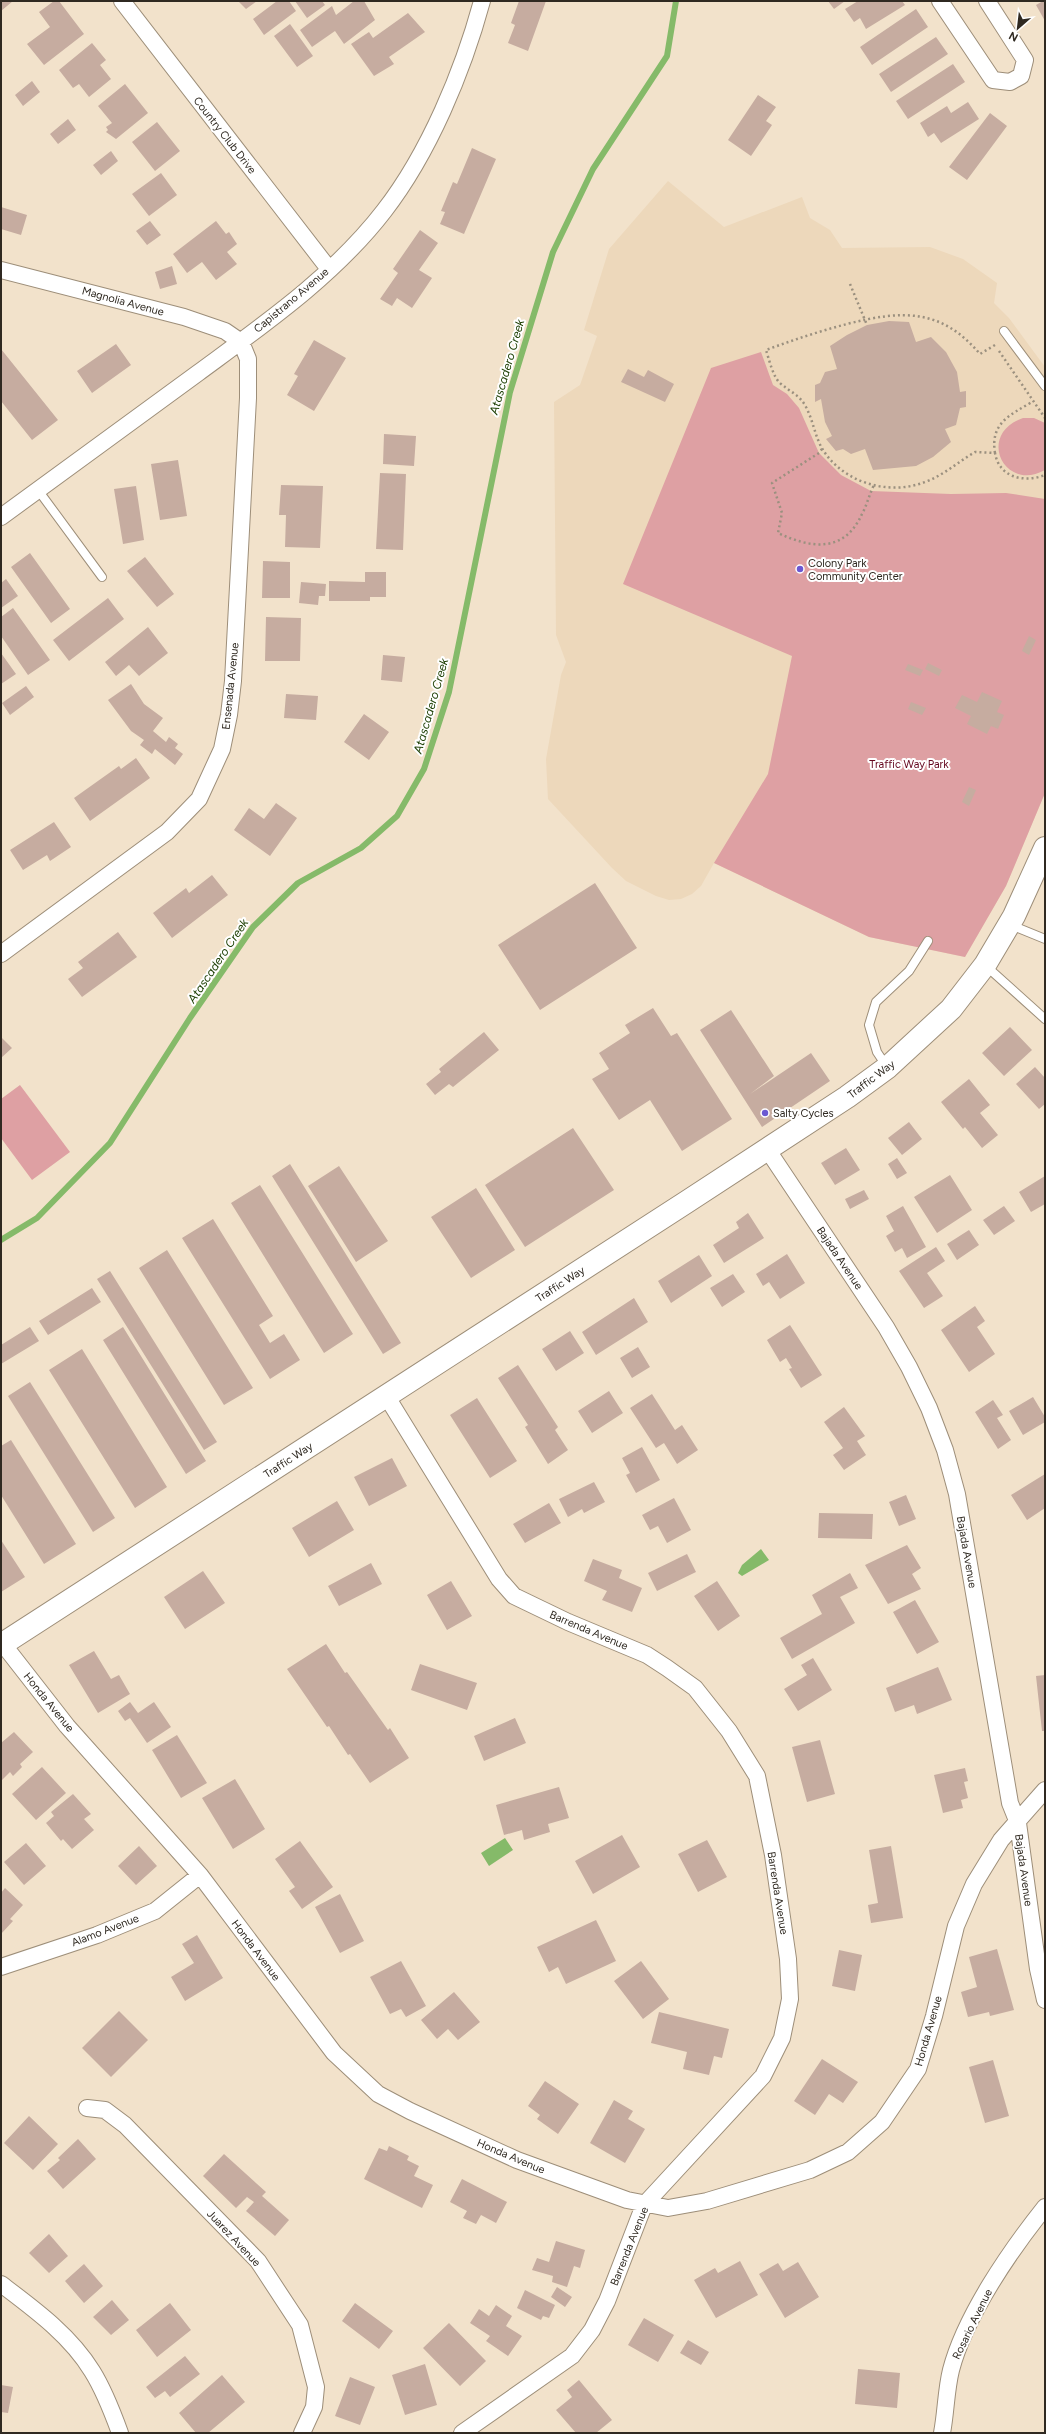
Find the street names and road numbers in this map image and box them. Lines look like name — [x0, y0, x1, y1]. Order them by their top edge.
street label: Country Club Drive — [191, 94, 259, 176]
street label: Capistrano Avenue — [251, 265, 331, 335]
street label: Magnolia Avenue — [80, 284, 165, 319]
street label: Ensenada Avenue — [219, 642, 242, 730]
street label: Traffic Way — [845, 1057, 898, 1101]
street label: Bajada Avenue — [814, 1224, 865, 1292]
street label: Traffic Way — [533, 1264, 587, 1305]
street label: Traffic Way — [261, 1440, 315, 1481]
street label: Bajada Avenue — [954, 1515, 979, 1589]
street label: Barrenda Avenue — [548, 1608, 630, 1653]
street label: Honda Avenue — [21, 1670, 77, 1735]
street label: Bajada Avenue — [1012, 1833, 1035, 1907]
street label: Barrenda Avenue — [765, 1851, 790, 1936]
street label: Alamo Avenue — [70, 1912, 141, 1949]
street label: Honda Avenue — [229, 1917, 283, 1983]
street label: Honda Avenue — [912, 1994, 945, 2068]
street label: Honda Avenue — [475, 2136, 547, 2177]
street label: Barrenda Avenue — [608, 2205, 651, 2288]
street label: Juarez Avenue — [204, 2207, 263, 2269]
street label: Rosario Avenue — [950, 2287, 995, 2361]

